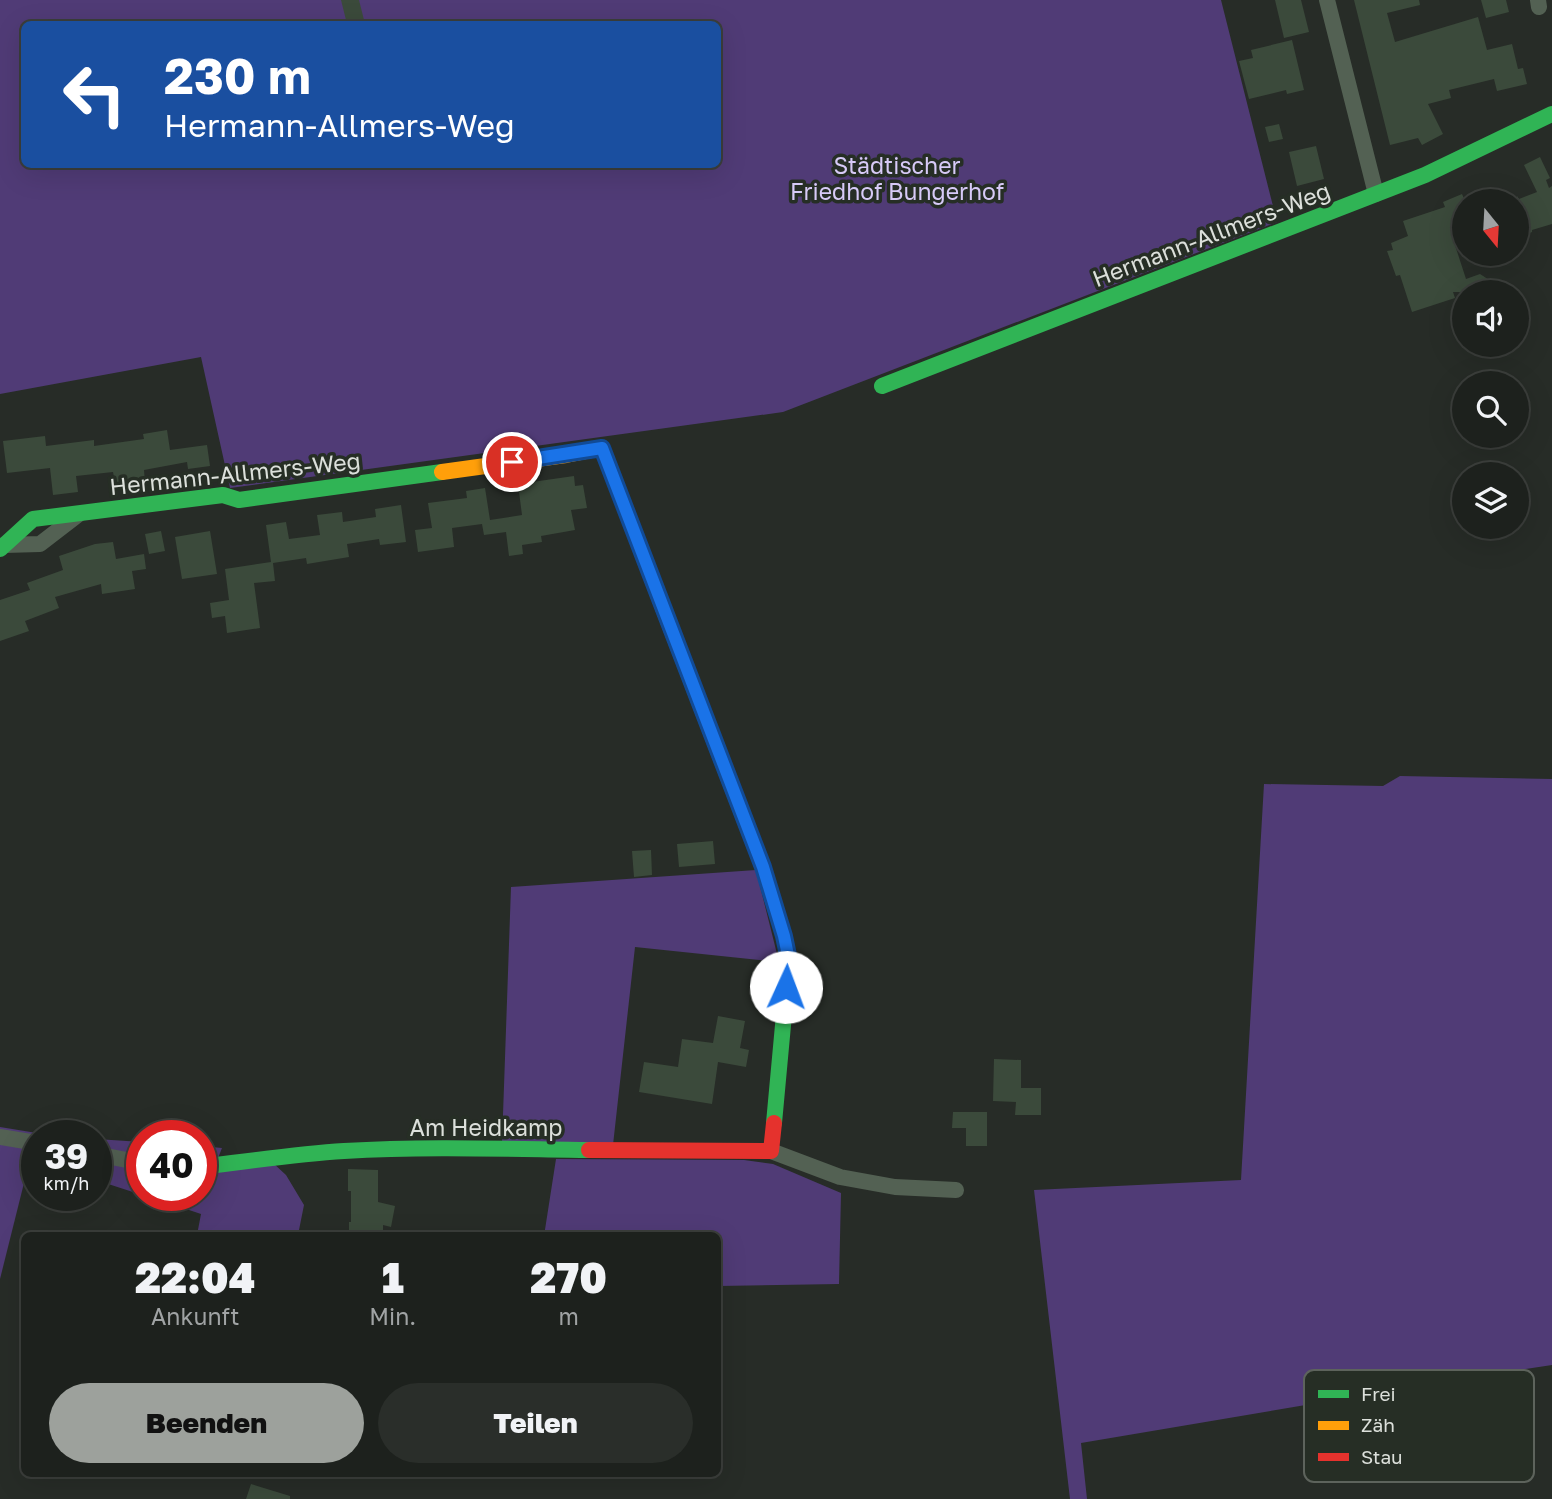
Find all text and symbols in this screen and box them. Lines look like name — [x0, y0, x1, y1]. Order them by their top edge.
text: 230 m — [164, 46, 311, 105]
icon: left — [49, 49, 140, 140]
text: Hermann-Allmers-Weg — [164, 106, 515, 144]
park label: Städtischer Friedhof Bungerhof — [790, 151, 1004, 205]
street label: Hermann-Allmers-Weg — [1088, 176, 1334, 292]
north arrow — [1452, 189, 1530, 266]
map controls — [1452, 189, 1529, 539]
button: sound — [1452, 280, 1529, 357]
button: search — [1452, 371, 1529, 448]
pin — [482, 432, 542, 492]
icon: arrive — [493, 443, 531, 481]
street label: Hermann-Allmers-Weg — [108, 446, 362, 500]
button: layers — [1452, 462, 1529, 539]
position arrow — [749, 950, 823, 1024]
street label: Am Heidkamp — [410, 1113, 562, 1141]
speed limit sign: 40 — [126, 1120, 217, 1211]
text: 39 — [45, 1135, 88, 1177]
text: km/h — [44, 1172, 89, 1194]
text: 22:04 — [135, 1252, 255, 1302]
text: 1 — [382, 1252, 404, 1302]
text: 270 — [530, 1252, 607, 1302]
text: Ankunft — [151, 1302, 239, 1330]
text: Min. — [369, 1302, 416, 1330]
text: m — [558, 1302, 579, 1330]
legend — [1304, 1370, 1534, 1482]
text: Frei — [1361, 1382, 1396, 1405]
button: Beenden — [49, 1383, 364, 1463]
button: Teilen — [378, 1383, 693, 1463]
text: Zäh — [1361, 1413, 1395, 1436]
text: Stau — [1361, 1445, 1403, 1468]

